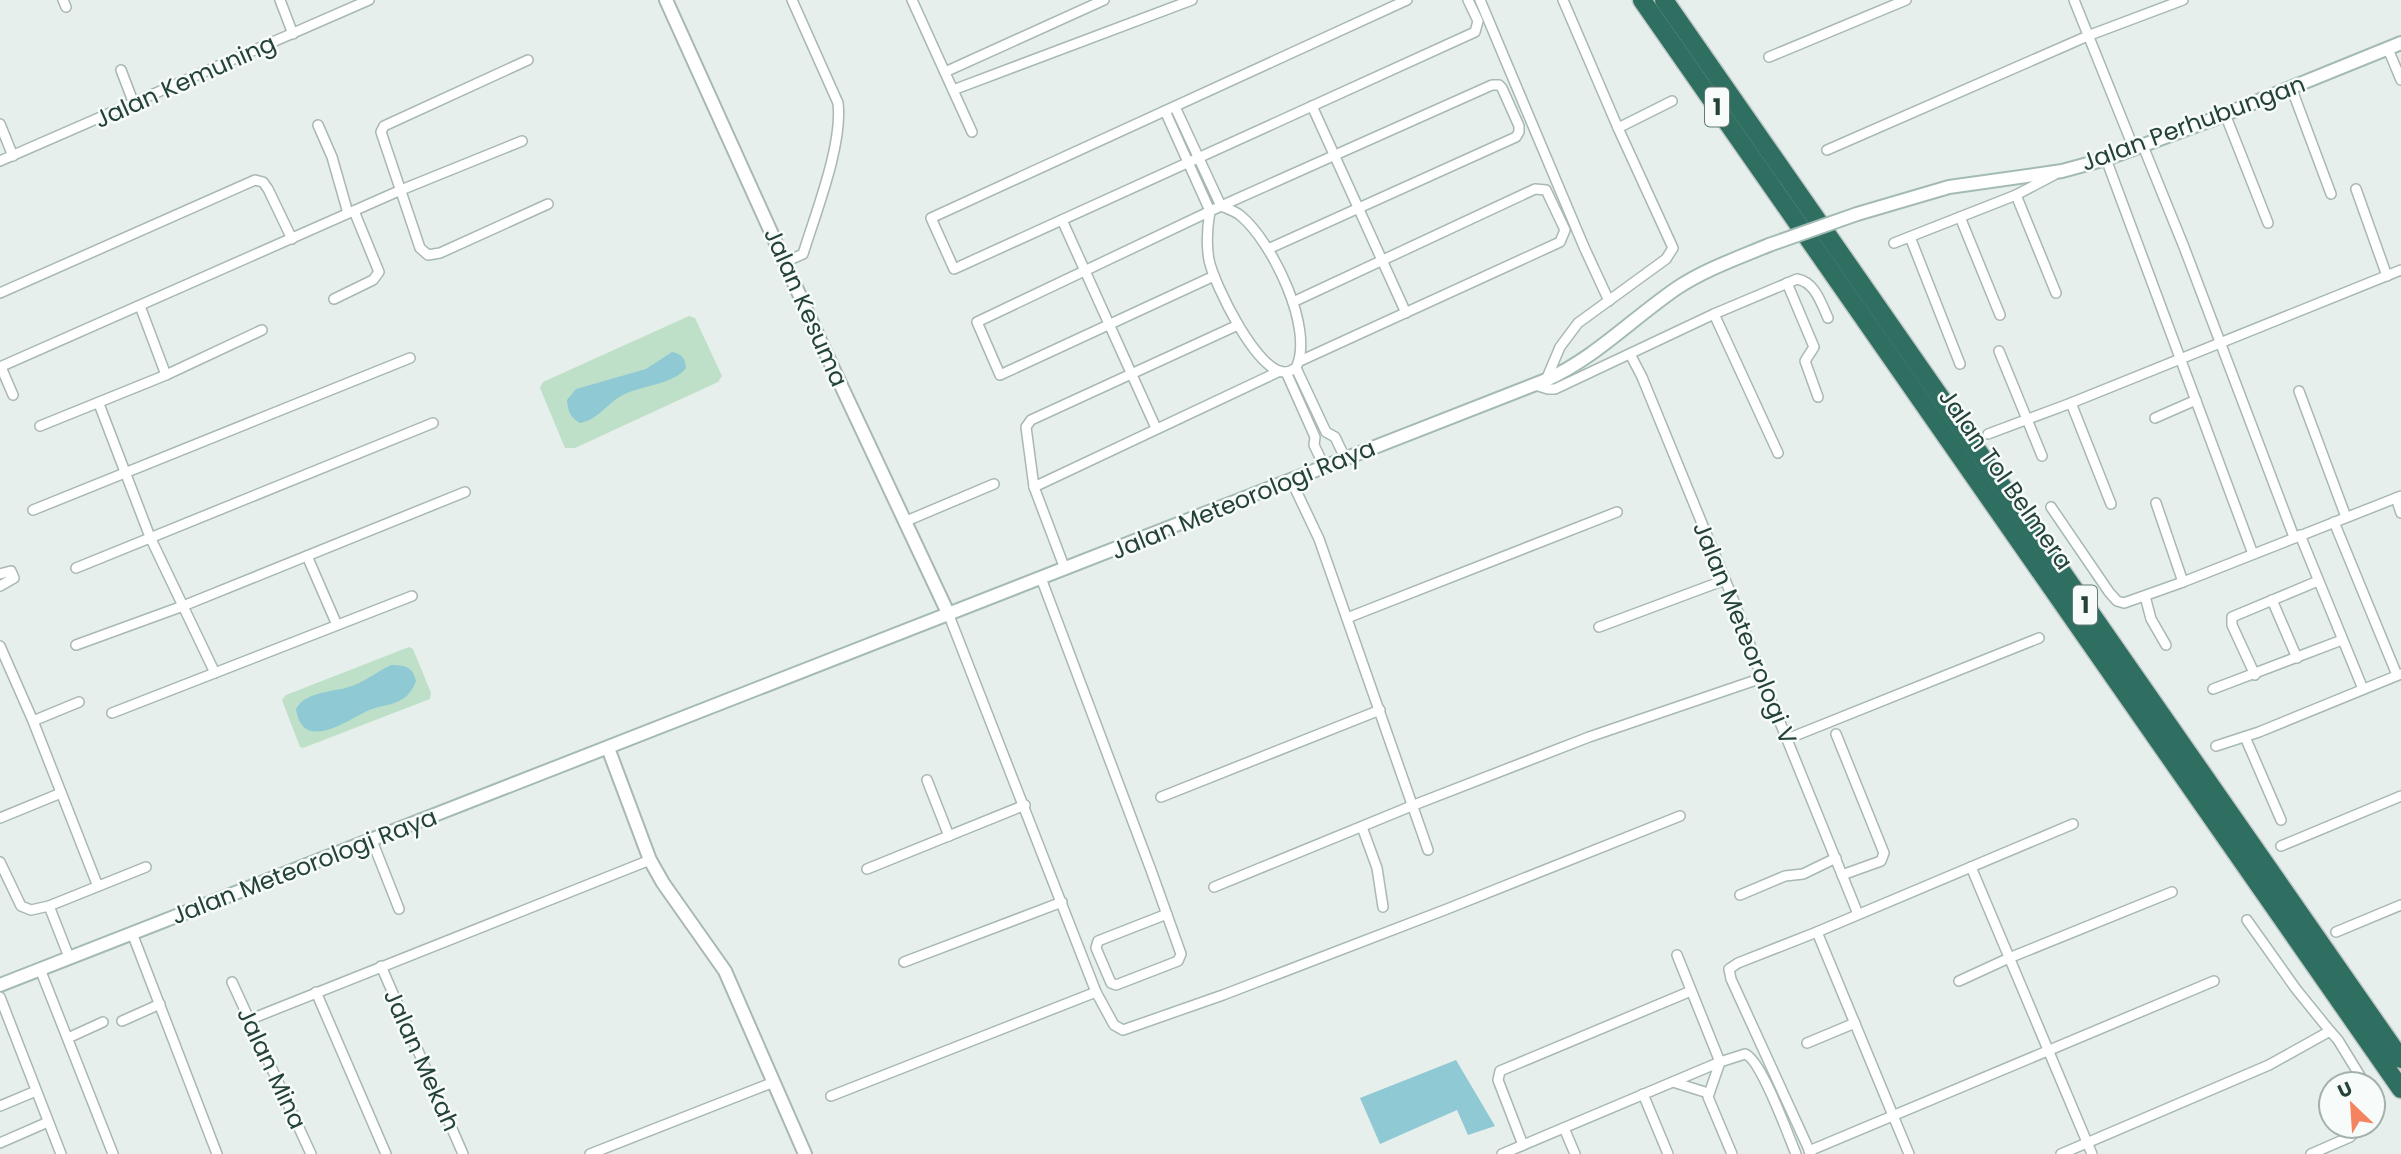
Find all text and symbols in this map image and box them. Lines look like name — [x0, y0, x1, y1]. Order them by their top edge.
street label: Jalan Kemuning — [89, 26, 281, 136]
street label: Jalan Perhubungan — [2076, 67, 2310, 179]
road number: 1 — [1705, 88, 1729, 127]
street label: Jalan Kesuma — [756, 222, 856, 392]
street label: Jalan Tol Belmera — [1931, 382, 2081, 576]
street label: Jalan Meteorologi Raya — [1106, 431, 1380, 567]
street label: Jalan Meteorologi V — [1685, 517, 1805, 749]
road number: 1 — [2073, 586, 2097, 624]
street label: Jalan Meteorologi Raya — [166, 800, 442, 932]
street label: Jalan Mekah — [376, 984, 468, 1136]
street label: Jalan Mina — [229, 1002, 315, 1134]
north arrow — [2317, 1070, 2387, 1140]
text: U — [2333, 1075, 2357, 1105]

